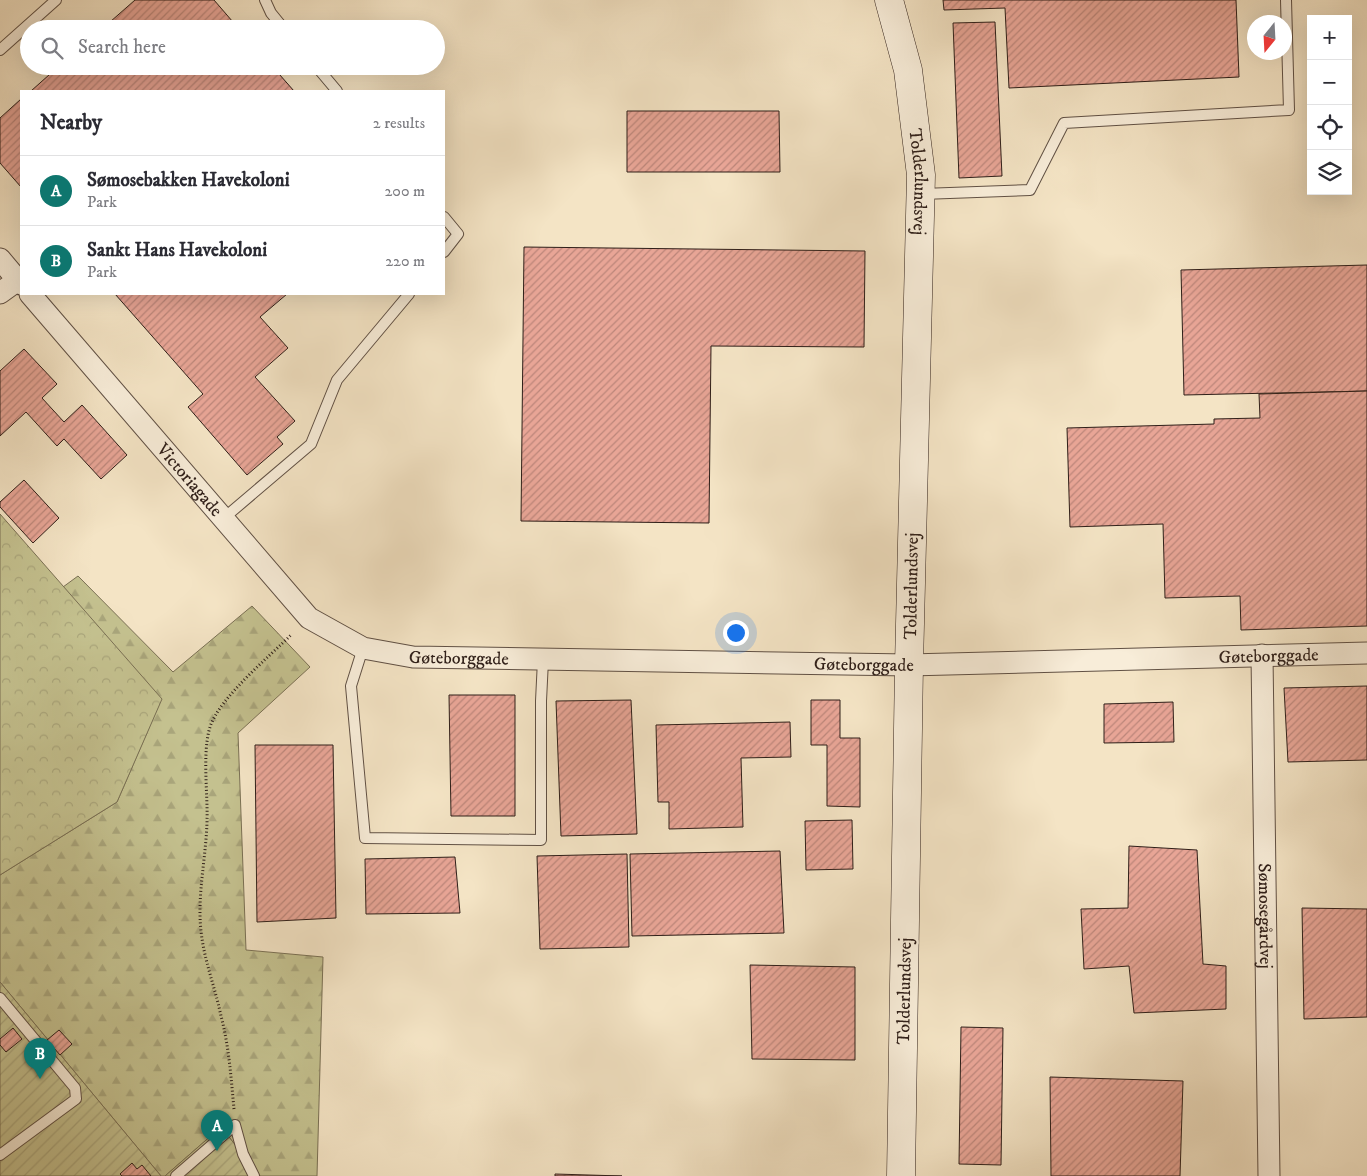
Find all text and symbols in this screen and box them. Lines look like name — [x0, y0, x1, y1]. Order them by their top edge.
north arrow — [1247, 15, 1292, 60]
map controls — [1307, 15, 1352, 195]
button: + — [1307, 15, 1352, 60]
search box — [20, 20, 445, 75]
icon: search — [38, 34, 66, 62]
text: Search here — [78, 36, 166, 59]
button: − — [1307, 60, 1352, 105]
button: locate — [1307, 105, 1352, 150]
text: Nearby — [40, 110, 102, 136]
text: 2 results — [373, 113, 425, 133]
street label: Tolderlundsvej — [903, 127, 931, 235]
button: layers — [1307, 150, 1352, 195]
text: Sømosebakken Havekoloni — [87, 169, 290, 192]
text: A — [51, 181, 61, 201]
text: 200 m — [384, 181, 425, 201]
text: Park — [87, 192, 117, 212]
text: Sankt Hans Havekoloni — [87, 239, 267, 262]
text: B — [51, 251, 61, 271]
text: 220 m — [385, 251, 425, 271]
text: Park — [87, 262, 117, 282]
street label: Victoriagade — [151, 438, 227, 522]
street label: Tolderlundsvej — [900, 532, 924, 640]
your location — [723, 620, 749, 646]
street label: Gøteborggade — [1218, 644, 1319, 669]
street label: Gøteborggade — [409, 647, 509, 671]
street label: Gøteborggade — [814, 653, 914, 677]
street label: Sømosegårdvej — [1253, 863, 1276, 969]
street label: Tolderlundsvej — [893, 937, 917, 1045]
pin: B — [24, 1038, 56, 1079]
pin: A — [201, 1110, 233, 1151]

